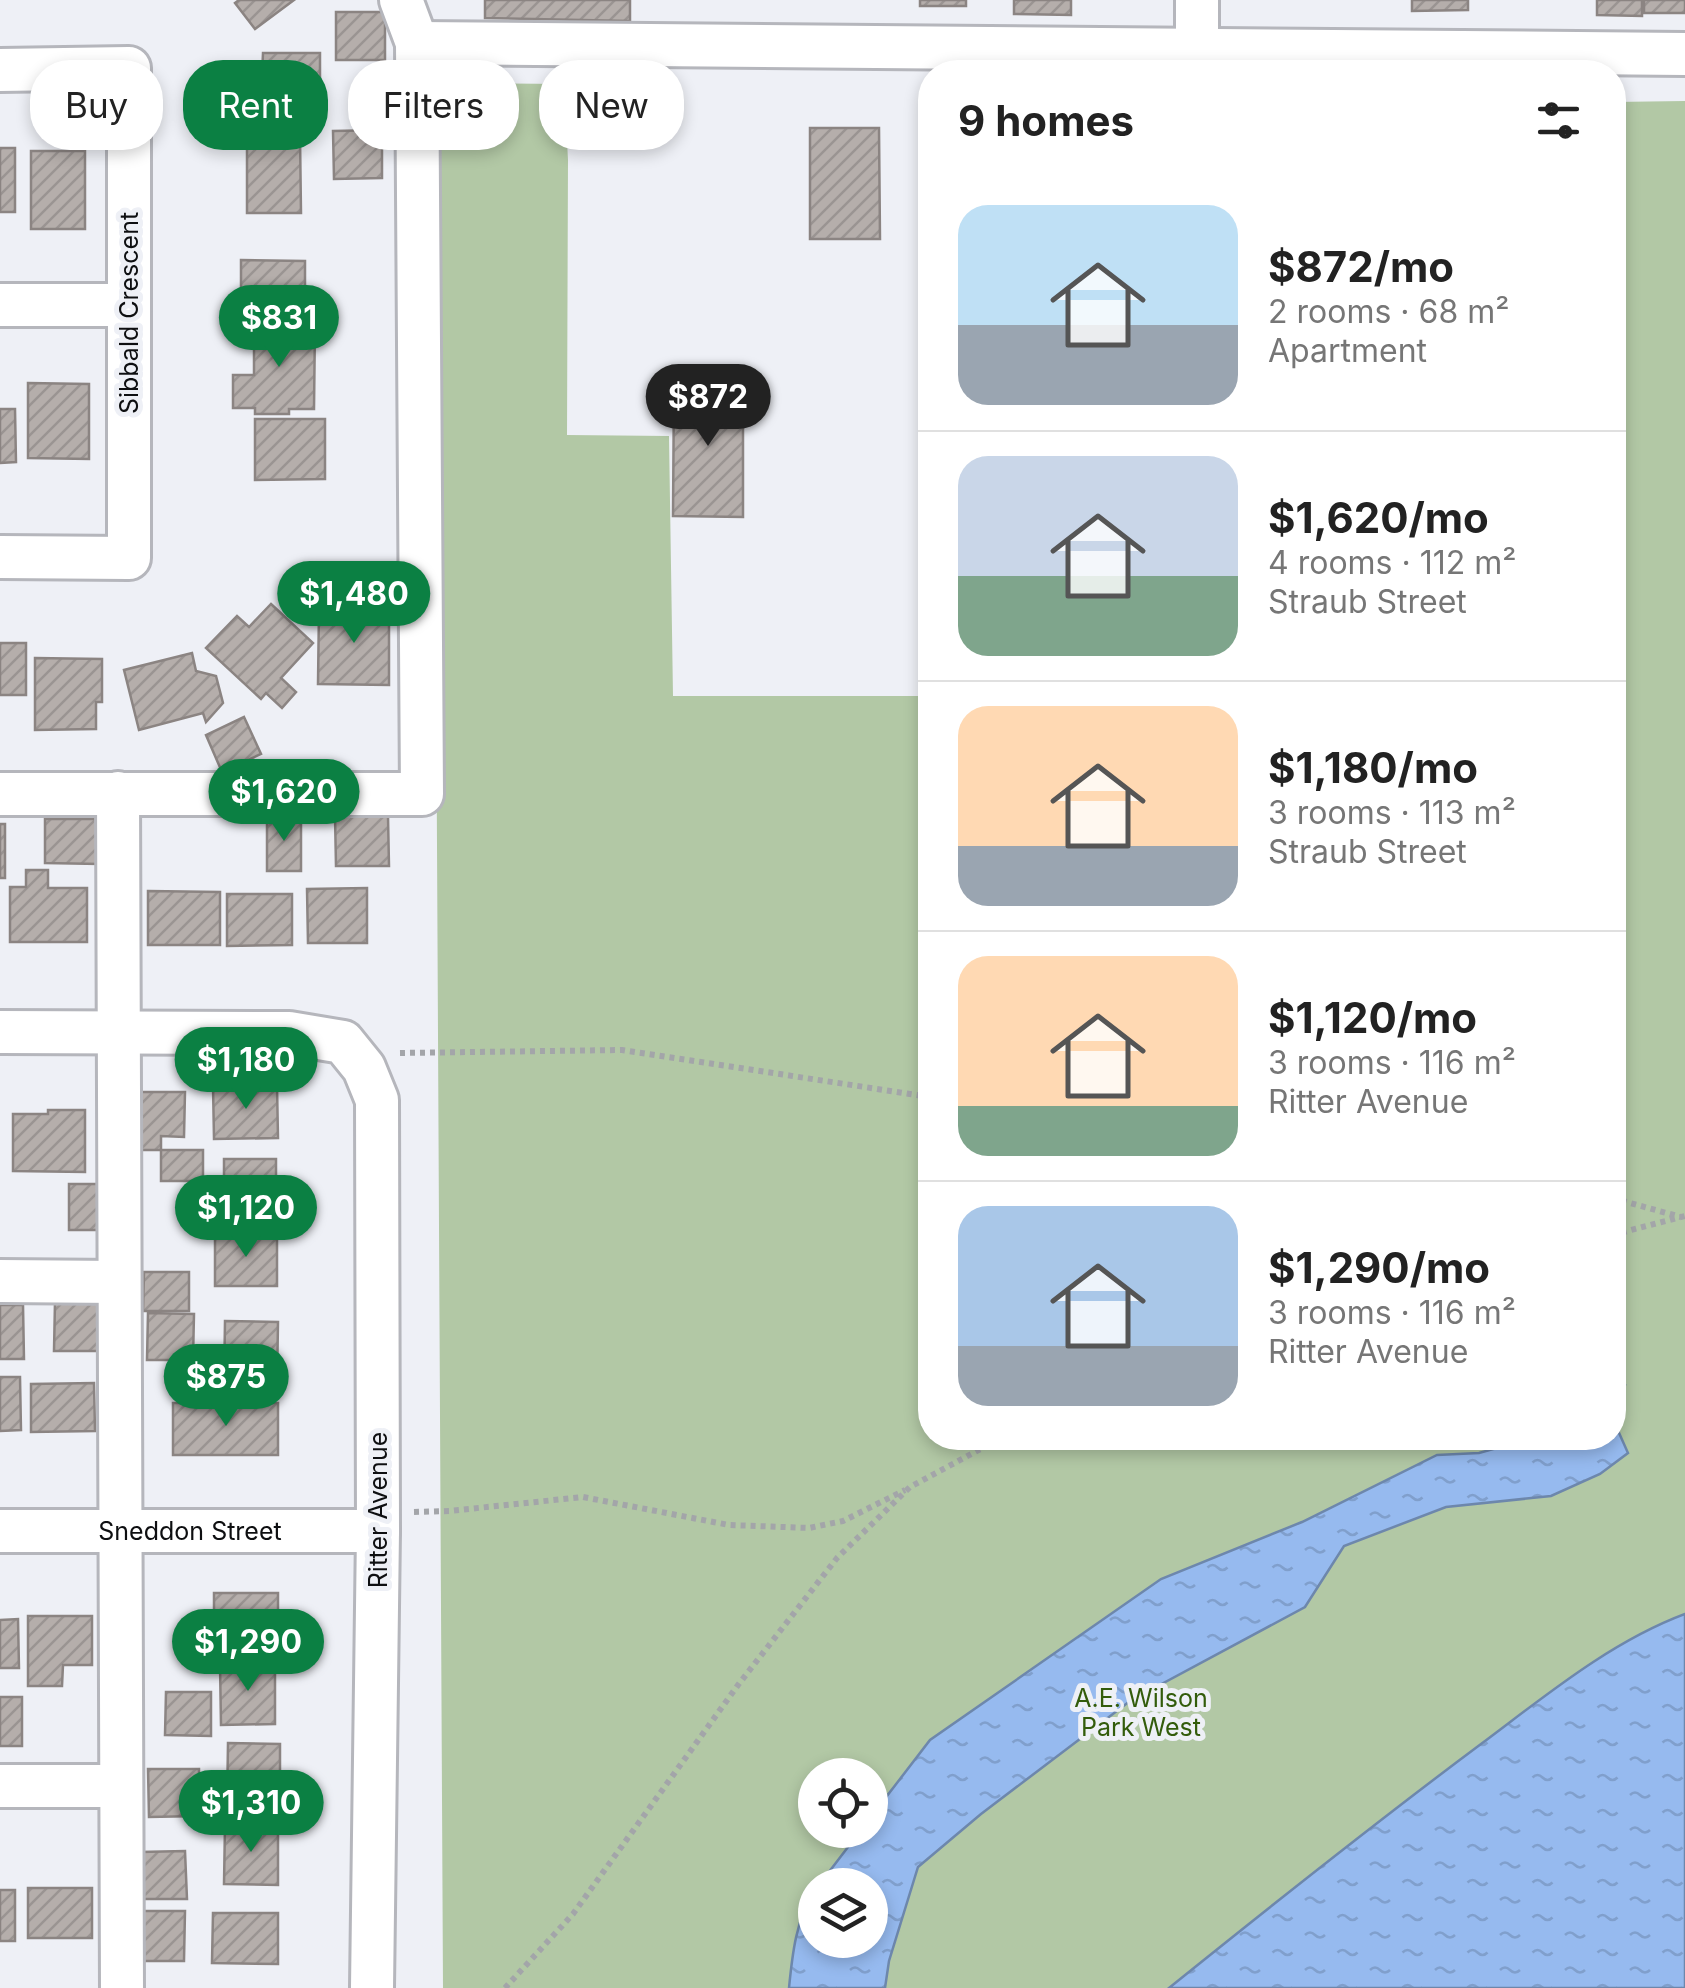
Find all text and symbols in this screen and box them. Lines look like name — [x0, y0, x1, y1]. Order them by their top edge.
chip: Buy — [30, 60, 163, 150]
chip: Rent — [183, 60, 328, 150]
chip: Filters — [348, 60, 519, 150]
chip: New — [539, 60, 684, 150]
icon: filters — [1531, 93, 1586, 148]
text: 9 homes — [958, 95, 1134, 146]
street label: Sibbald Crescent — [114, 212, 144, 414]
text: $872/mo — [1268, 241, 1454, 292]
icon: home — [1038, 245, 1158, 365]
pin: $831 — [220, 285, 338, 370]
text: 2 rooms · 68 m² — [1268, 292, 1509, 331]
text: $831 — [241, 298, 317, 337]
text: Apartment — [1268, 331, 1427, 370]
pin: $872 — [649, 364, 767, 449]
text: $872 — [668, 377, 748, 416]
text: $1,620/mo — [1268, 492, 1489, 543]
icon: home — [1038, 496, 1158, 616]
text: 4 rooms · 112 m² — [1268, 543, 1516, 582]
pin: $1,480 — [273, 561, 435, 646]
text: $1,480 — [299, 574, 409, 613]
text: Straub Street — [1268, 582, 1467, 621]
text: $1,180/mo — [1268, 742, 1478, 793]
icon: home — [1038, 746, 1158, 866]
pin: $1,620 — [203, 759, 365, 844]
text: $1,620 — [230, 772, 338, 811]
text: 3 rooms · 113 m² — [1268, 793, 1516, 832]
text: Straub Street — [1268, 832, 1467, 871]
text: $1,120/mo — [1268, 992, 1477, 1043]
icon: home — [1038, 996, 1158, 1116]
pin: $1,180 — [165, 1027, 327, 1112]
text: $1,180 — [197, 1040, 295, 1079]
text: 3 rooms · 116 m² — [1268, 1043, 1516, 1082]
text: Ritter Avenue — [1268, 1082, 1468, 1121]
pin: $1,120 — [165, 1175, 327, 1260]
text: $1,120 — [197, 1188, 295, 1227]
text: $1,290/mo — [1268, 1242, 1490, 1293]
icon: home — [1038, 1246, 1158, 1366]
text: 3 rooms · 116 m² — [1268, 1293, 1516, 1332]
text: Ritter Avenue — [1268, 1332, 1468, 1371]
pin: $875 — [167, 1344, 285, 1429]
text: $875 — [186, 1357, 266, 1396]
street label: Ritter Avenue — [363, 1432, 393, 1588]
street label: Sneddon Street — [98, 1516, 282, 1546]
pin: $1,290 — [167, 1609, 329, 1694]
text: $1,290 — [194, 1622, 302, 1661]
park label: A.E. Wilson Park West — [1074, 1683, 1208, 1742]
map controls — [798, 1758, 888, 1958]
button: locate — [798, 1758, 888, 1848]
pin: $1,310 — [170, 1770, 332, 1855]
text: $1,310 — [201, 1783, 301, 1822]
button: layers — [798, 1868, 888, 1958]

